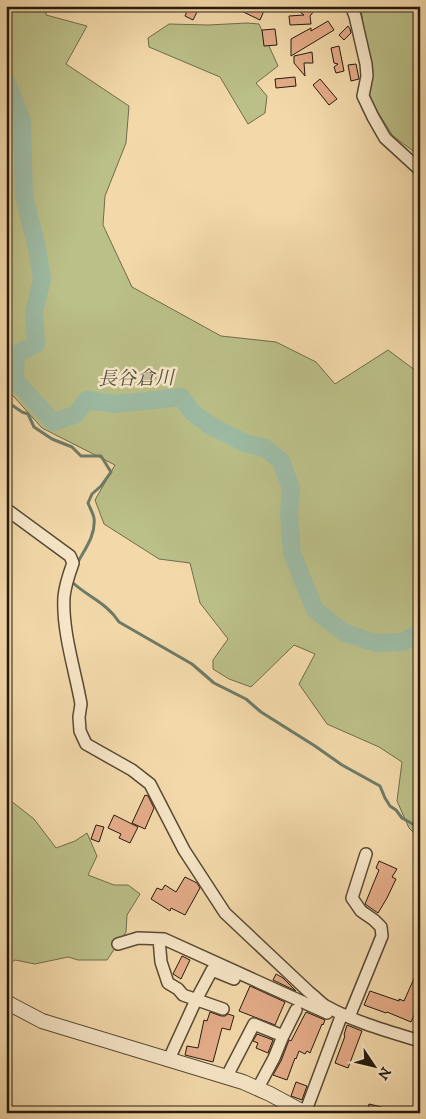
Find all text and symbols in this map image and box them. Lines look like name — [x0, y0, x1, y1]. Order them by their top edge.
water label: 長谷倉川 — [98, 367, 176, 391]
north arrow — [348, 1042, 398, 1092]
text: N — [373, 1063, 395, 1083]

